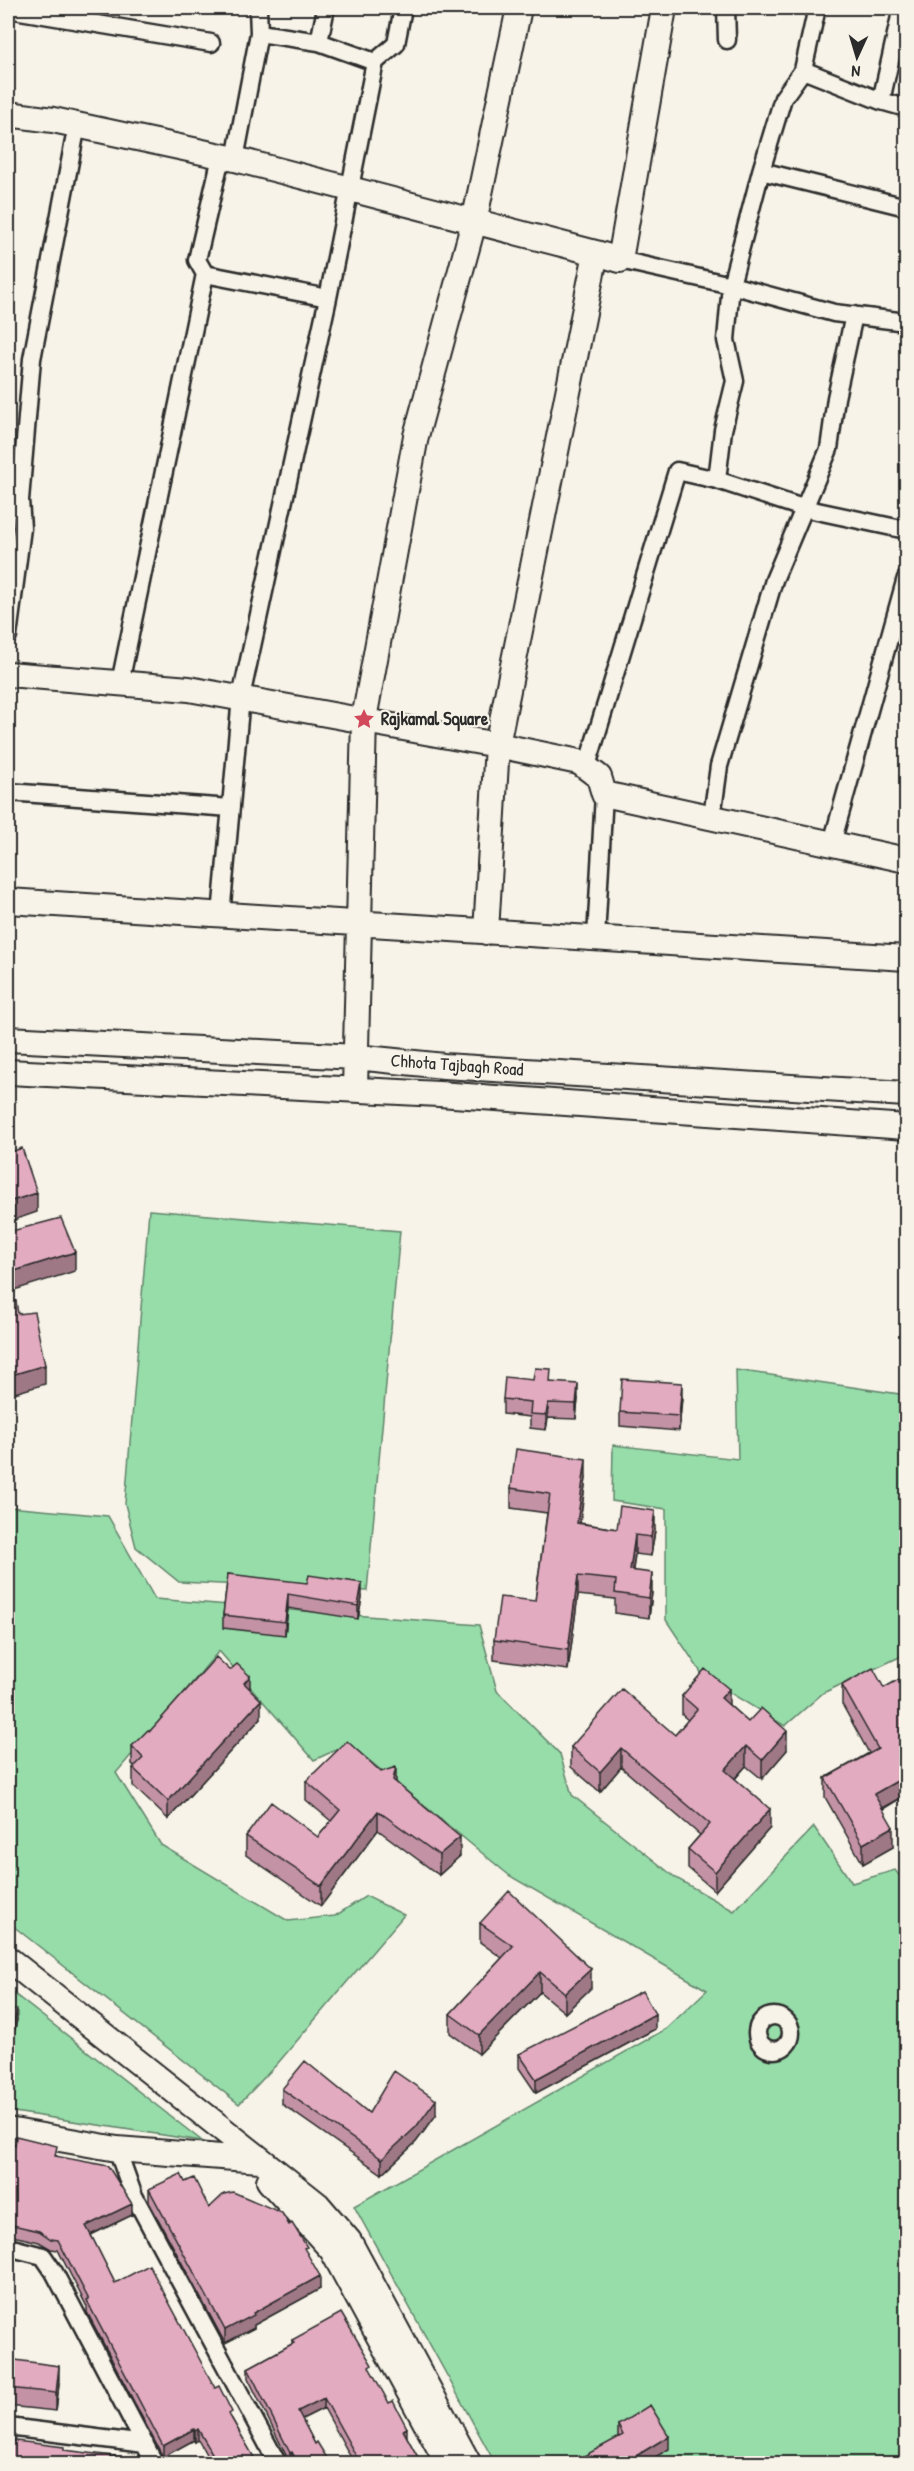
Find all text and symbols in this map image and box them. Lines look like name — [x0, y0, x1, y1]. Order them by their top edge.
north arrow — [827, 27, 887, 87]
text: N — [850, 61, 861, 83]
place label: Rajkamal Square — [381, 706, 489, 732]
place icon: Rajkamal Square — [352, 707, 376, 731]
street label: Chhota Tajbagh Road — [390, 1047, 524, 1082]

